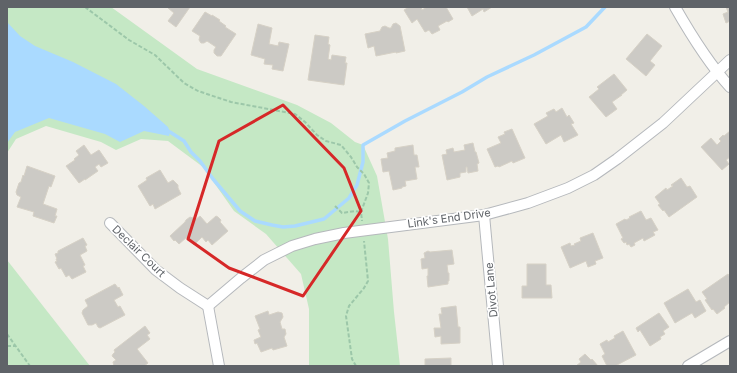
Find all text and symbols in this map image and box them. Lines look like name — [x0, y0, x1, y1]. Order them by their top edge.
street label: Link's End Drive — [407, 205, 491, 231]
street label: Declair Court — [110, 222, 169, 280]
street label: Divot Lane — [482, 262, 500, 318]

